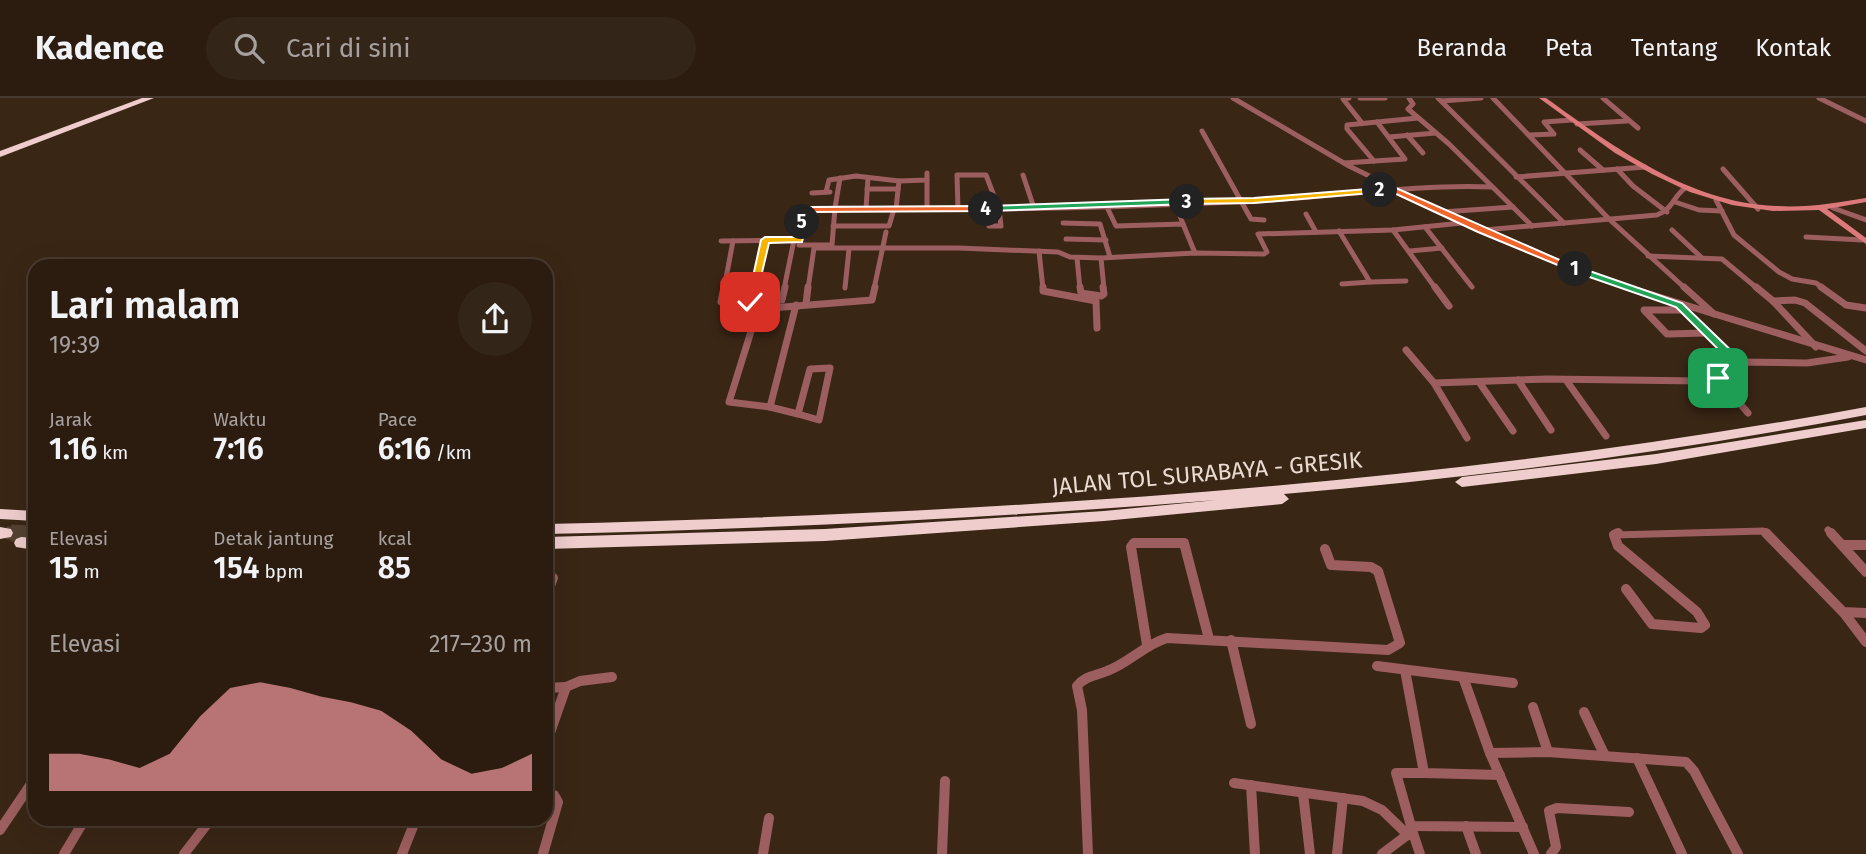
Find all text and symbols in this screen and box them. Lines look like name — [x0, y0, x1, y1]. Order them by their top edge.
search box — [206, 17, 696, 80]
text: Kadence — [35, 28, 164, 68]
icon: search — [230, 29, 268, 67]
text: Cari di sini — [286, 33, 411, 64]
text: Beranda — [1416, 34, 1507, 62]
text: Peta — [1545, 34, 1593, 62]
text: Tentang — [1631, 34, 1717, 62]
text: Kontak — [1755, 34, 1831, 62]
pin: 2 — [1362, 172, 1398, 208]
text: 2 — [1375, 178, 1384, 201]
pin: 3 — [1170, 184, 1204, 220]
text: 3 — [1182, 190, 1191, 213]
pin: 4 — [968, 192, 1004, 226]
text: 4 — [980, 197, 991, 220]
pin: 5 — [784, 204, 820, 240]
text: 5 — [796, 210, 807, 233]
pin: 1 — [1558, 252, 1592, 286]
text: 1 — [1570, 257, 1579, 280]
pin — [720, 272, 780, 332]
text: Lari malam — [49, 282, 241, 328]
button: share — [458, 282, 532, 356]
icon: check — [731, 283, 769, 321]
text: 19:39 — [49, 331, 100, 359]
pin — [1688, 348, 1748, 408]
icon: arrive — [1699, 359, 1737, 397]
text: Jarak — [49, 408, 92, 431]
text: Waktu — [213, 408, 266, 431]
text: Pace — [378, 408, 417, 431]
text: 1.16 — [49, 431, 97, 467]
text: 7:16 — [213, 431, 264, 467]
text: 6:16 — [378, 431, 431, 467]
text: km — [97, 441, 128, 464]
text: /km — [431, 441, 472, 464]
street label: JALAN TOL SURABAYA - GRESIK — [1051, 445, 1364, 501]
text: Elevasi — [49, 527, 108, 550]
text: Detak jantung — [213, 527, 333, 550]
text: kcal — [378, 527, 412, 550]
text: 15 — [49, 550, 79, 586]
text: 154 — [213, 550, 260, 586]
text: 85 — [378, 550, 411, 586]
text: m — [79, 560, 100, 583]
text: bpm — [260, 560, 303, 583]
text: Elevasi — [49, 630, 121, 658]
text: 217–230 m — [429, 630, 532, 658]

